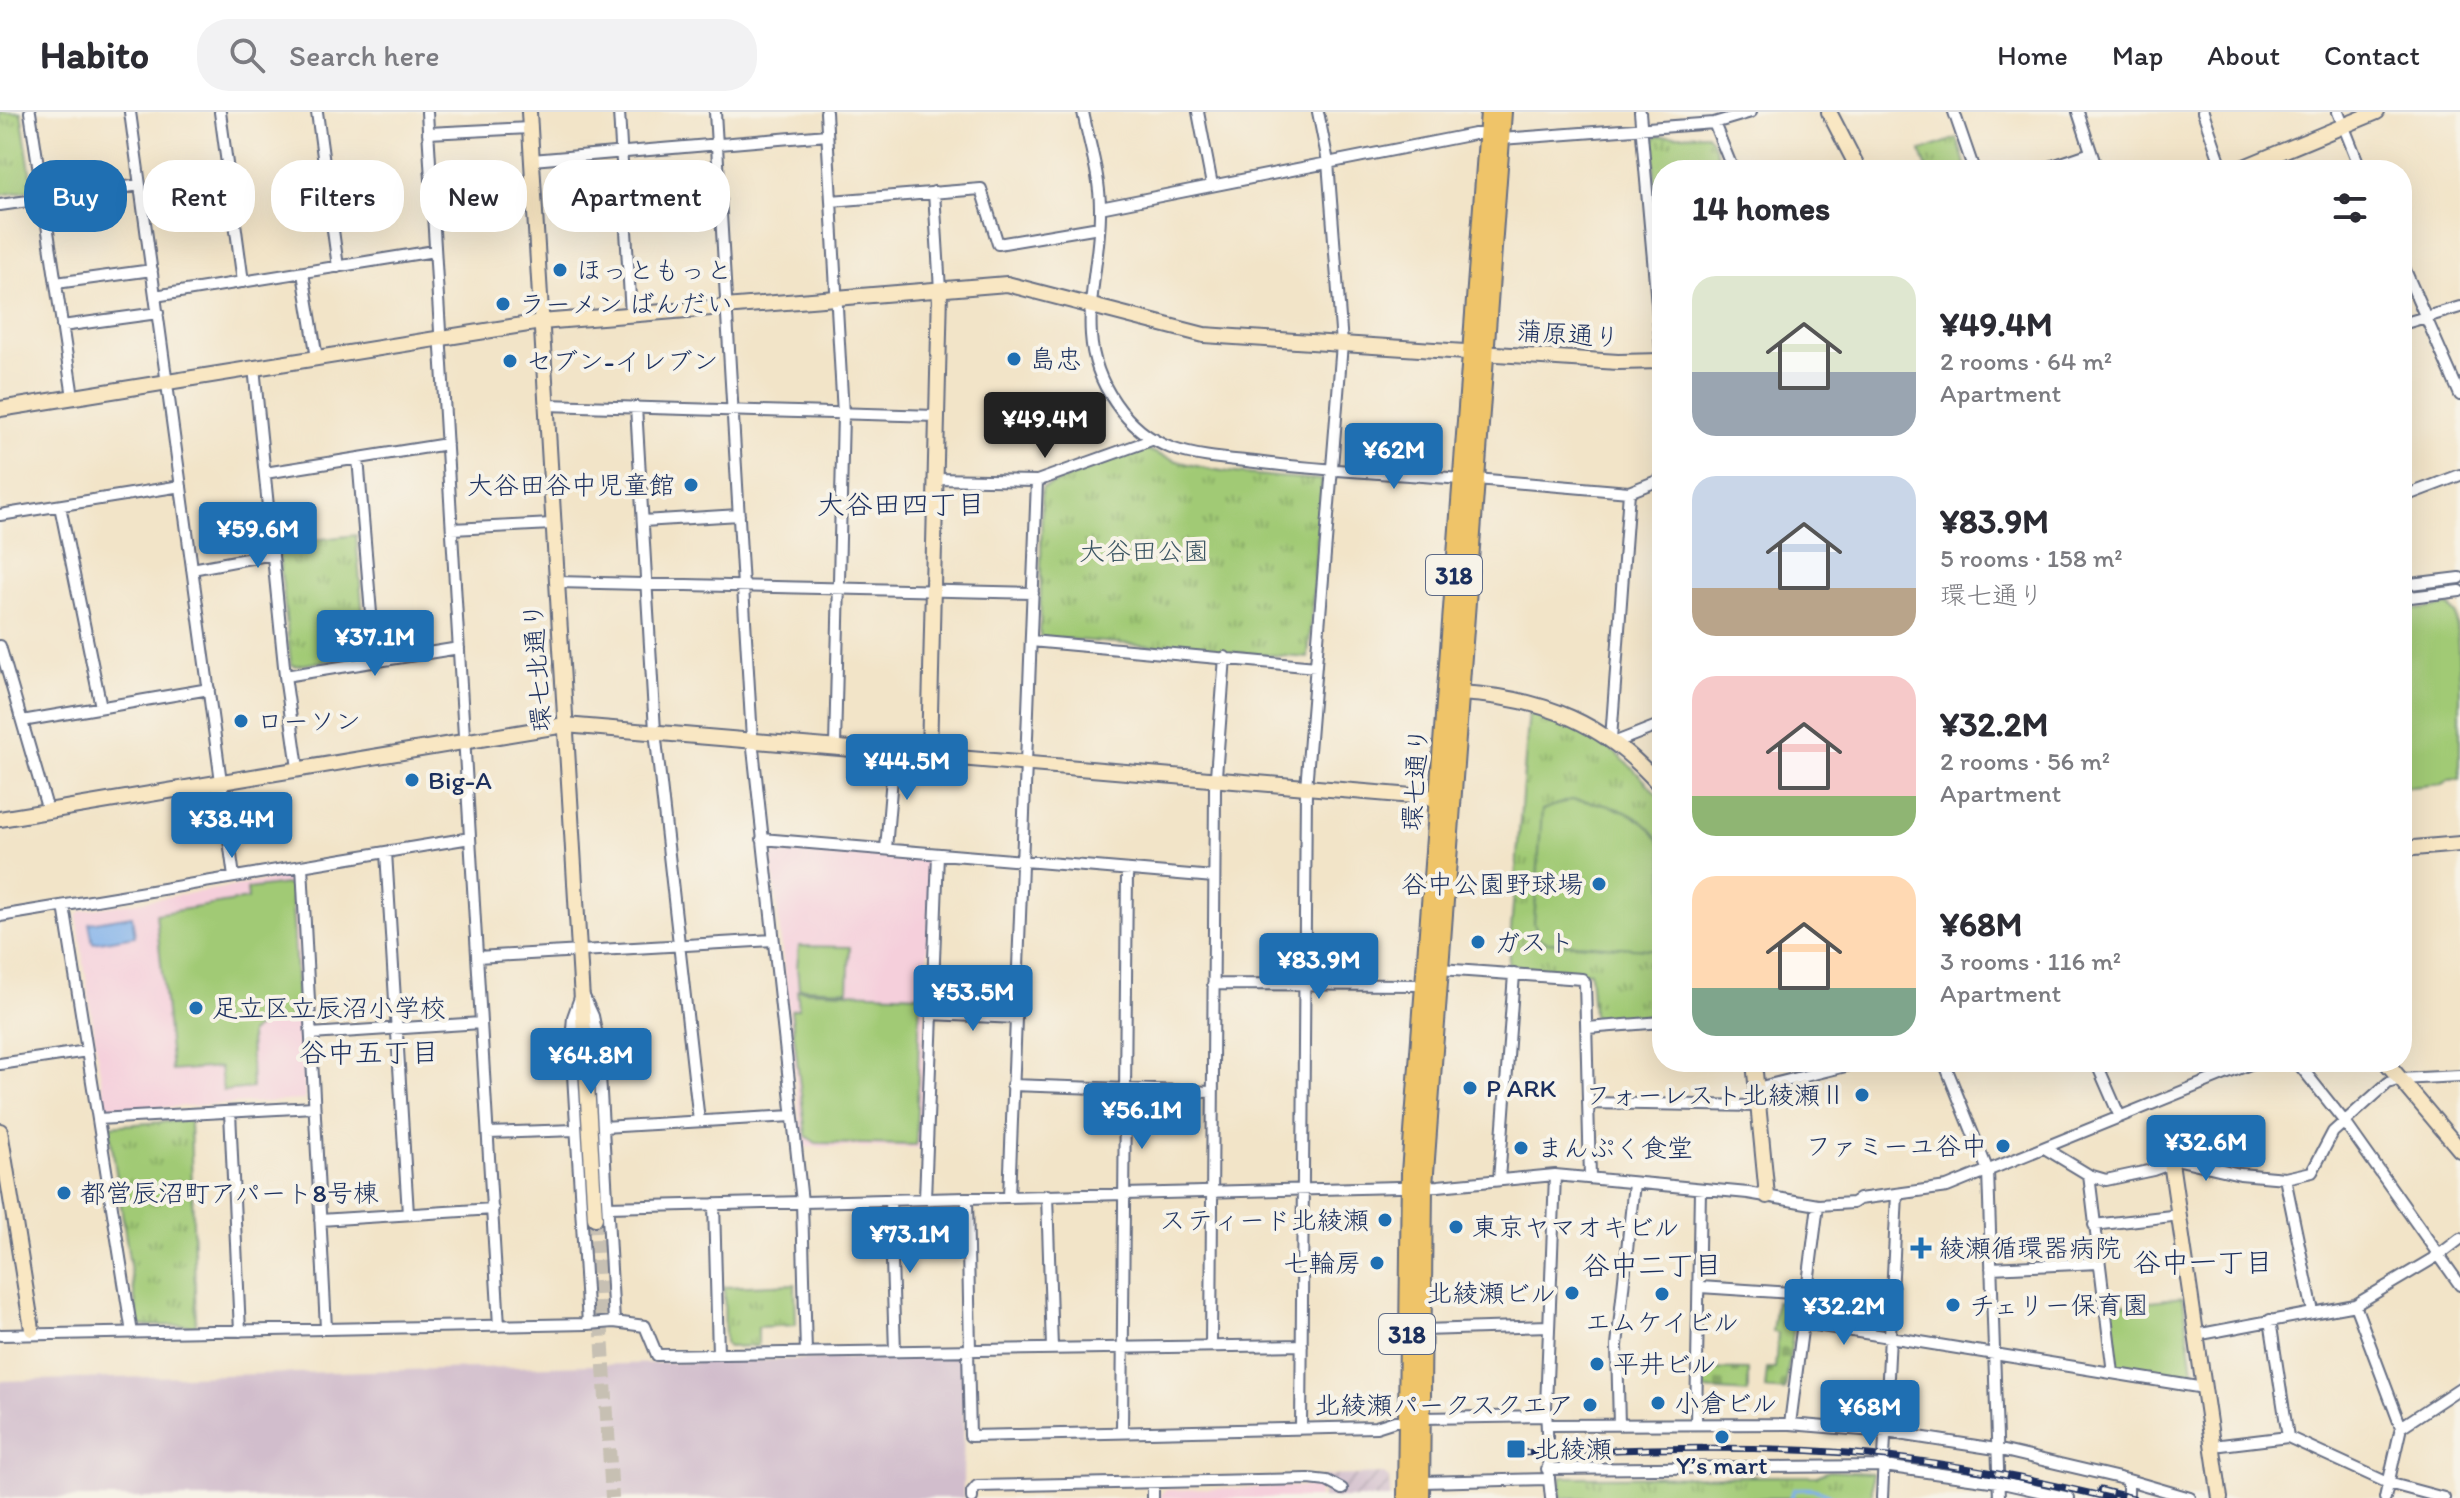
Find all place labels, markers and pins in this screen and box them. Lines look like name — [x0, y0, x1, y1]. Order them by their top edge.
place label: ほっともっと — [576, 254, 732, 286]
marker: ほっともっと — [551, 261, 569, 279]
place label: ラーメン ばんだい — [519, 288, 733, 320]
marker: ラーメン ばんだい — [494, 295, 512, 313]
place label: 島忠 — [1030, 343, 1082, 375]
place label: セブン-イレブン — [526, 345, 718, 377]
marker: 島忠 — [1005, 350, 1023, 368]
marker: セブン-イレブン — [501, 352, 519, 370]
pin: ¥49.4M — [980, 392, 1110, 460]
pin: ¥62M — [1347, 423, 1441, 491]
place label: 大谷田谷中児童館 — [467, 469, 675, 501]
marker: 大谷田谷中児童館 — [682, 476, 700, 494]
pin: ¥59.6M — [193, 502, 323, 570]
pin: ¥37.1M — [310, 610, 440, 678]
place label: ローソン — [257, 705, 361, 737]
marker: ローソン — [232, 712, 250, 730]
pin: ¥44.5M — [842, 734, 972, 802]
place label: Big-A — [428, 764, 492, 796]
marker: Big-A — [403, 771, 421, 789]
pin: ¥38.4M — [167, 792, 297, 860]
place label: 谷中公園野球場 — [1401, 868, 1583, 900]
marker: 谷中公園野球場 — [1590, 875, 1608, 893]
place label: ガスト — [1494, 926, 1575, 958]
pin: ¥83.9M — [1254, 933, 1384, 1001]
marker: ガスト — [1469, 933, 1487, 951]
pin: ¥53.5M — [908, 965, 1038, 1033]
place label: 足立区立辰沼小学校 — [212, 992, 446, 1024]
marker: 足立区立辰沼小学校 — [187, 999, 205, 1017]
pin: ¥64.8M — [526, 1028, 656, 1096]
place label: P ARK — [1486, 1072, 1556, 1104]
marker: P ARK — [1461, 1079, 1479, 1097]
place label: フォーレスト北綾瀬Ⅱ — [1585, 1079, 1846, 1111]
pin: ¥56.1M — [1077, 1083, 1207, 1151]
marker: フォーレスト北綾瀬Ⅱ — [1853, 1086, 1871, 1104]
pin: ¥32.6M — [2141, 1115, 2271, 1183]
place label: ファミーユ谷中 — [1806, 1130, 1987, 1162]
place label: まんぷく食堂 — [1537, 1132, 1693, 1164]
marker: ファミーユ谷中 — [1994, 1137, 2012, 1155]
marker: まんぷく食堂 — [1512, 1139, 1530, 1157]
place label: 都営辰沼町アパート8号棟 — [80, 1177, 379, 1209]
marker: 都営辰沼町アパート8号棟 — [55, 1184, 73, 1202]
place label: スティード北綾瀬 — [1159, 1204, 1369, 1236]
pin: ¥73.1M — [845, 1207, 975, 1275]
marker: スティード北綾瀬 — [1376, 1211, 1394, 1229]
place label: 東京ヤマオキビル — [1472, 1211, 1679, 1243]
marker: 東京ヤマオキビル — [1447, 1218, 1465, 1236]
place label: 綾瀬循環器病院 — [1939, 1232, 2121, 1264]
marker: 綾瀬循環器病院 — [1910, 1237, 1932, 1259]
place label: 七輪房 — [1283, 1247, 1361, 1279]
marker: 七輪房 — [1368, 1254, 1386, 1272]
place label: 北綾瀬ビル — [1427, 1277, 1556, 1309]
pin: ¥32.2M — [1779, 1279, 1909, 1347]
marker: 北綾瀬ビル — [1563, 1284, 1581, 1302]
marker: エムケイビル — [1653, 1285, 1671, 1303]
place label: チェリー保育園 — [1969, 1289, 2148, 1321]
marker: チェリー保育園 — [1944, 1296, 1962, 1314]
place label: エムケイビル — [1585, 1306, 1739, 1338]
place label: 平井ビル — [1613, 1348, 1716, 1380]
marker: 平井ビル — [1588, 1355, 1606, 1373]
pin: ¥68M — [1823, 1380, 1917, 1448]
place label: 小倉ビル — [1674, 1387, 1777, 1419]
place label: 北綾瀬パークスクエア — [1315, 1389, 1574, 1421]
marker: 小倉ビル — [1649, 1394, 1667, 1412]
marker: 北綾瀬パークスクエア — [1581, 1396, 1599, 1414]
marker: Y’s mart — [1713, 1428, 1731, 1446]
place label: 北綾瀬 — [1534, 1433, 1612, 1465]
marker: 北綾瀬 — [1505, 1438, 1527, 1460]
place label: Y’s mart — [1676, 1449, 1768, 1481]

